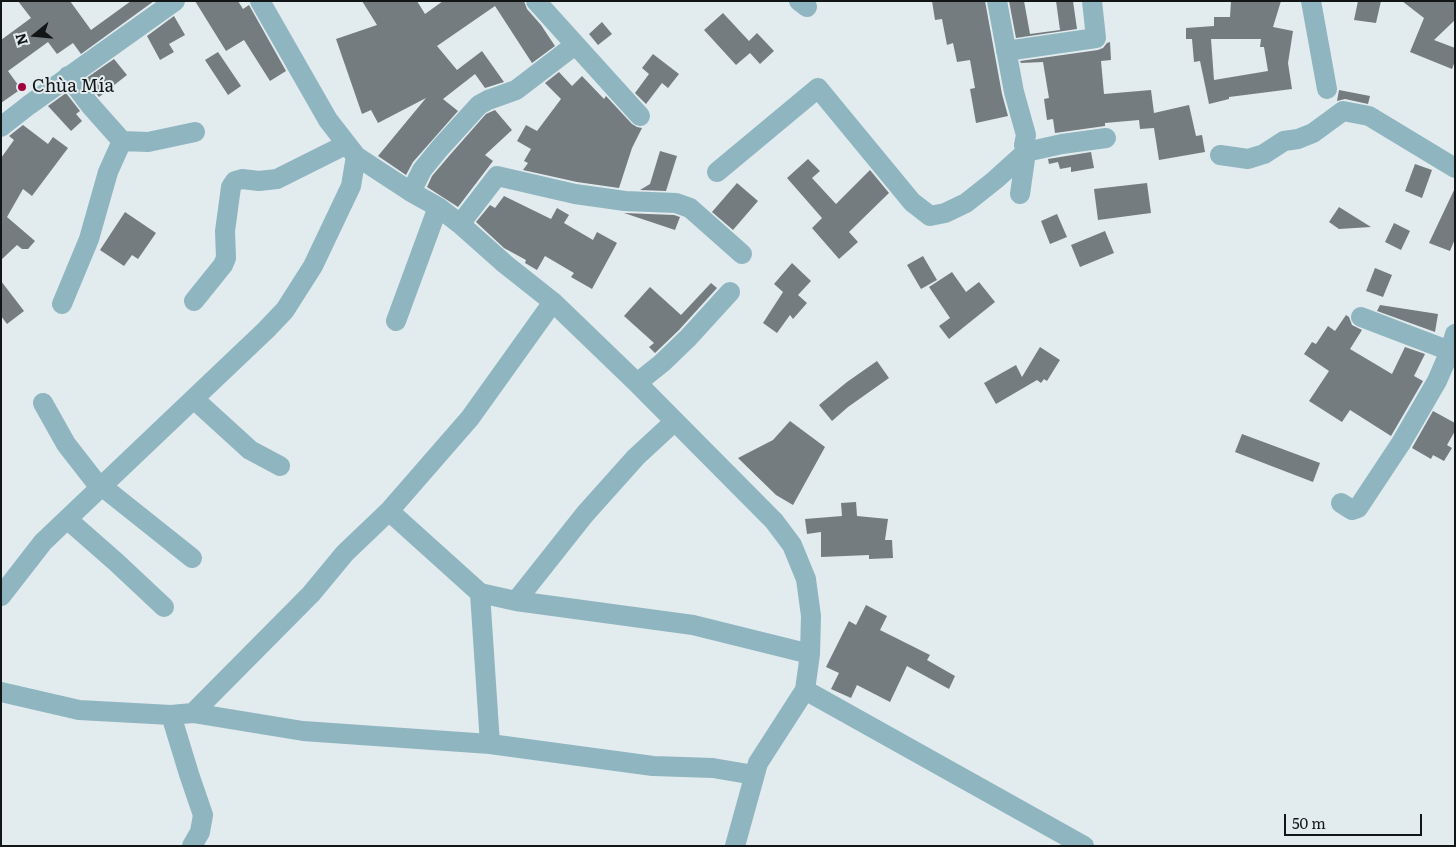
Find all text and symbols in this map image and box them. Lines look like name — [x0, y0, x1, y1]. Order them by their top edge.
north arrow — [10, 10, 60, 60]
text: N — [9, 31, 32, 48]
place label: Chùa Mía — [32, 76, 114, 98]
marker: Chùa Mía — [16, 81, 28, 93]
scale bar — [1286, 804, 1424, 836]
text: 50 m — [1292, 811, 1326, 834]

